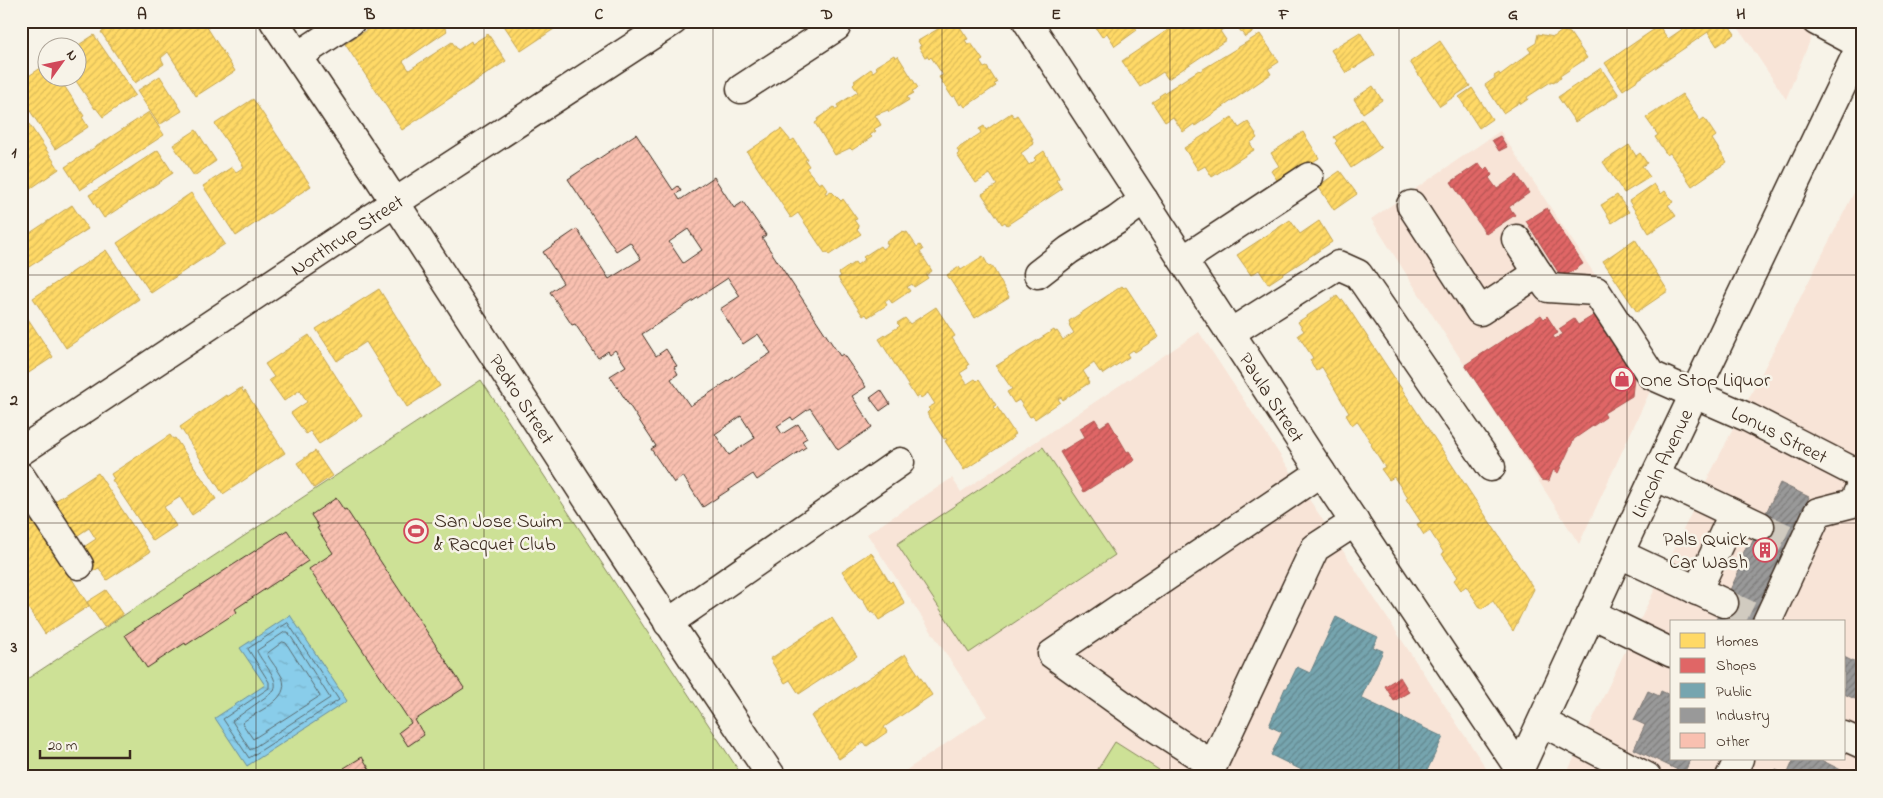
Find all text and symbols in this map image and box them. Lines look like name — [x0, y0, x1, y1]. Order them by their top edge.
text: A — [137, 3, 147, 27]
text: B — [364, 3, 376, 27]
text: C — [595, 3, 604, 27]
text: D — [820, 3, 833, 27]
text: E — [1051, 3, 1061, 27]
text: F — [1278, 3, 1290, 27]
text: G — [1508, 3, 1518, 27]
text: H — [1736, 3, 1746, 27]
north arrow — [38, 38, 88, 88]
text: N — [60, 46, 83, 65]
text: 1 — [11, 141, 17, 165]
street label: Northrup Street — [286, 188, 410, 285]
street label: Paula Street — [1230, 348, 1310, 449]
street label: Pedro Street — [480, 349, 560, 451]
shop icon: One Stop Liquor — [1609, 366, 1635, 392]
place label: One Stop Liquor — [1640, 367, 1771, 396]
text: 2 — [9, 389, 18, 413]
street label: Lonus Street — [1726, 400, 1832, 473]
street label: Lincoln Avenue — [1625, 405, 1702, 523]
place label: San Jose Swim & Racquet Club — [434, 508, 562, 560]
sports icon: San Jose Swim & Racquet Club — [403, 518, 429, 544]
place label: Pals Quick Car Wash — [1663, 526, 1748, 578]
building icon: Pals Quick Car Wash — [1752, 537, 1778, 563]
legend — [1670, 620, 1846, 760]
text: Homes — [1716, 631, 1759, 653]
text: 3 — [10, 636, 18, 660]
text: Shops — [1716, 655, 1756, 677]
text: Public — [1716, 681, 1752, 703]
text: Industry — [1716, 705, 1770, 728]
scale bar — [40, 728, 130, 760]
text: Other — [1716, 731, 1750, 753]
text: 20 m — [48, 735, 78, 757]

